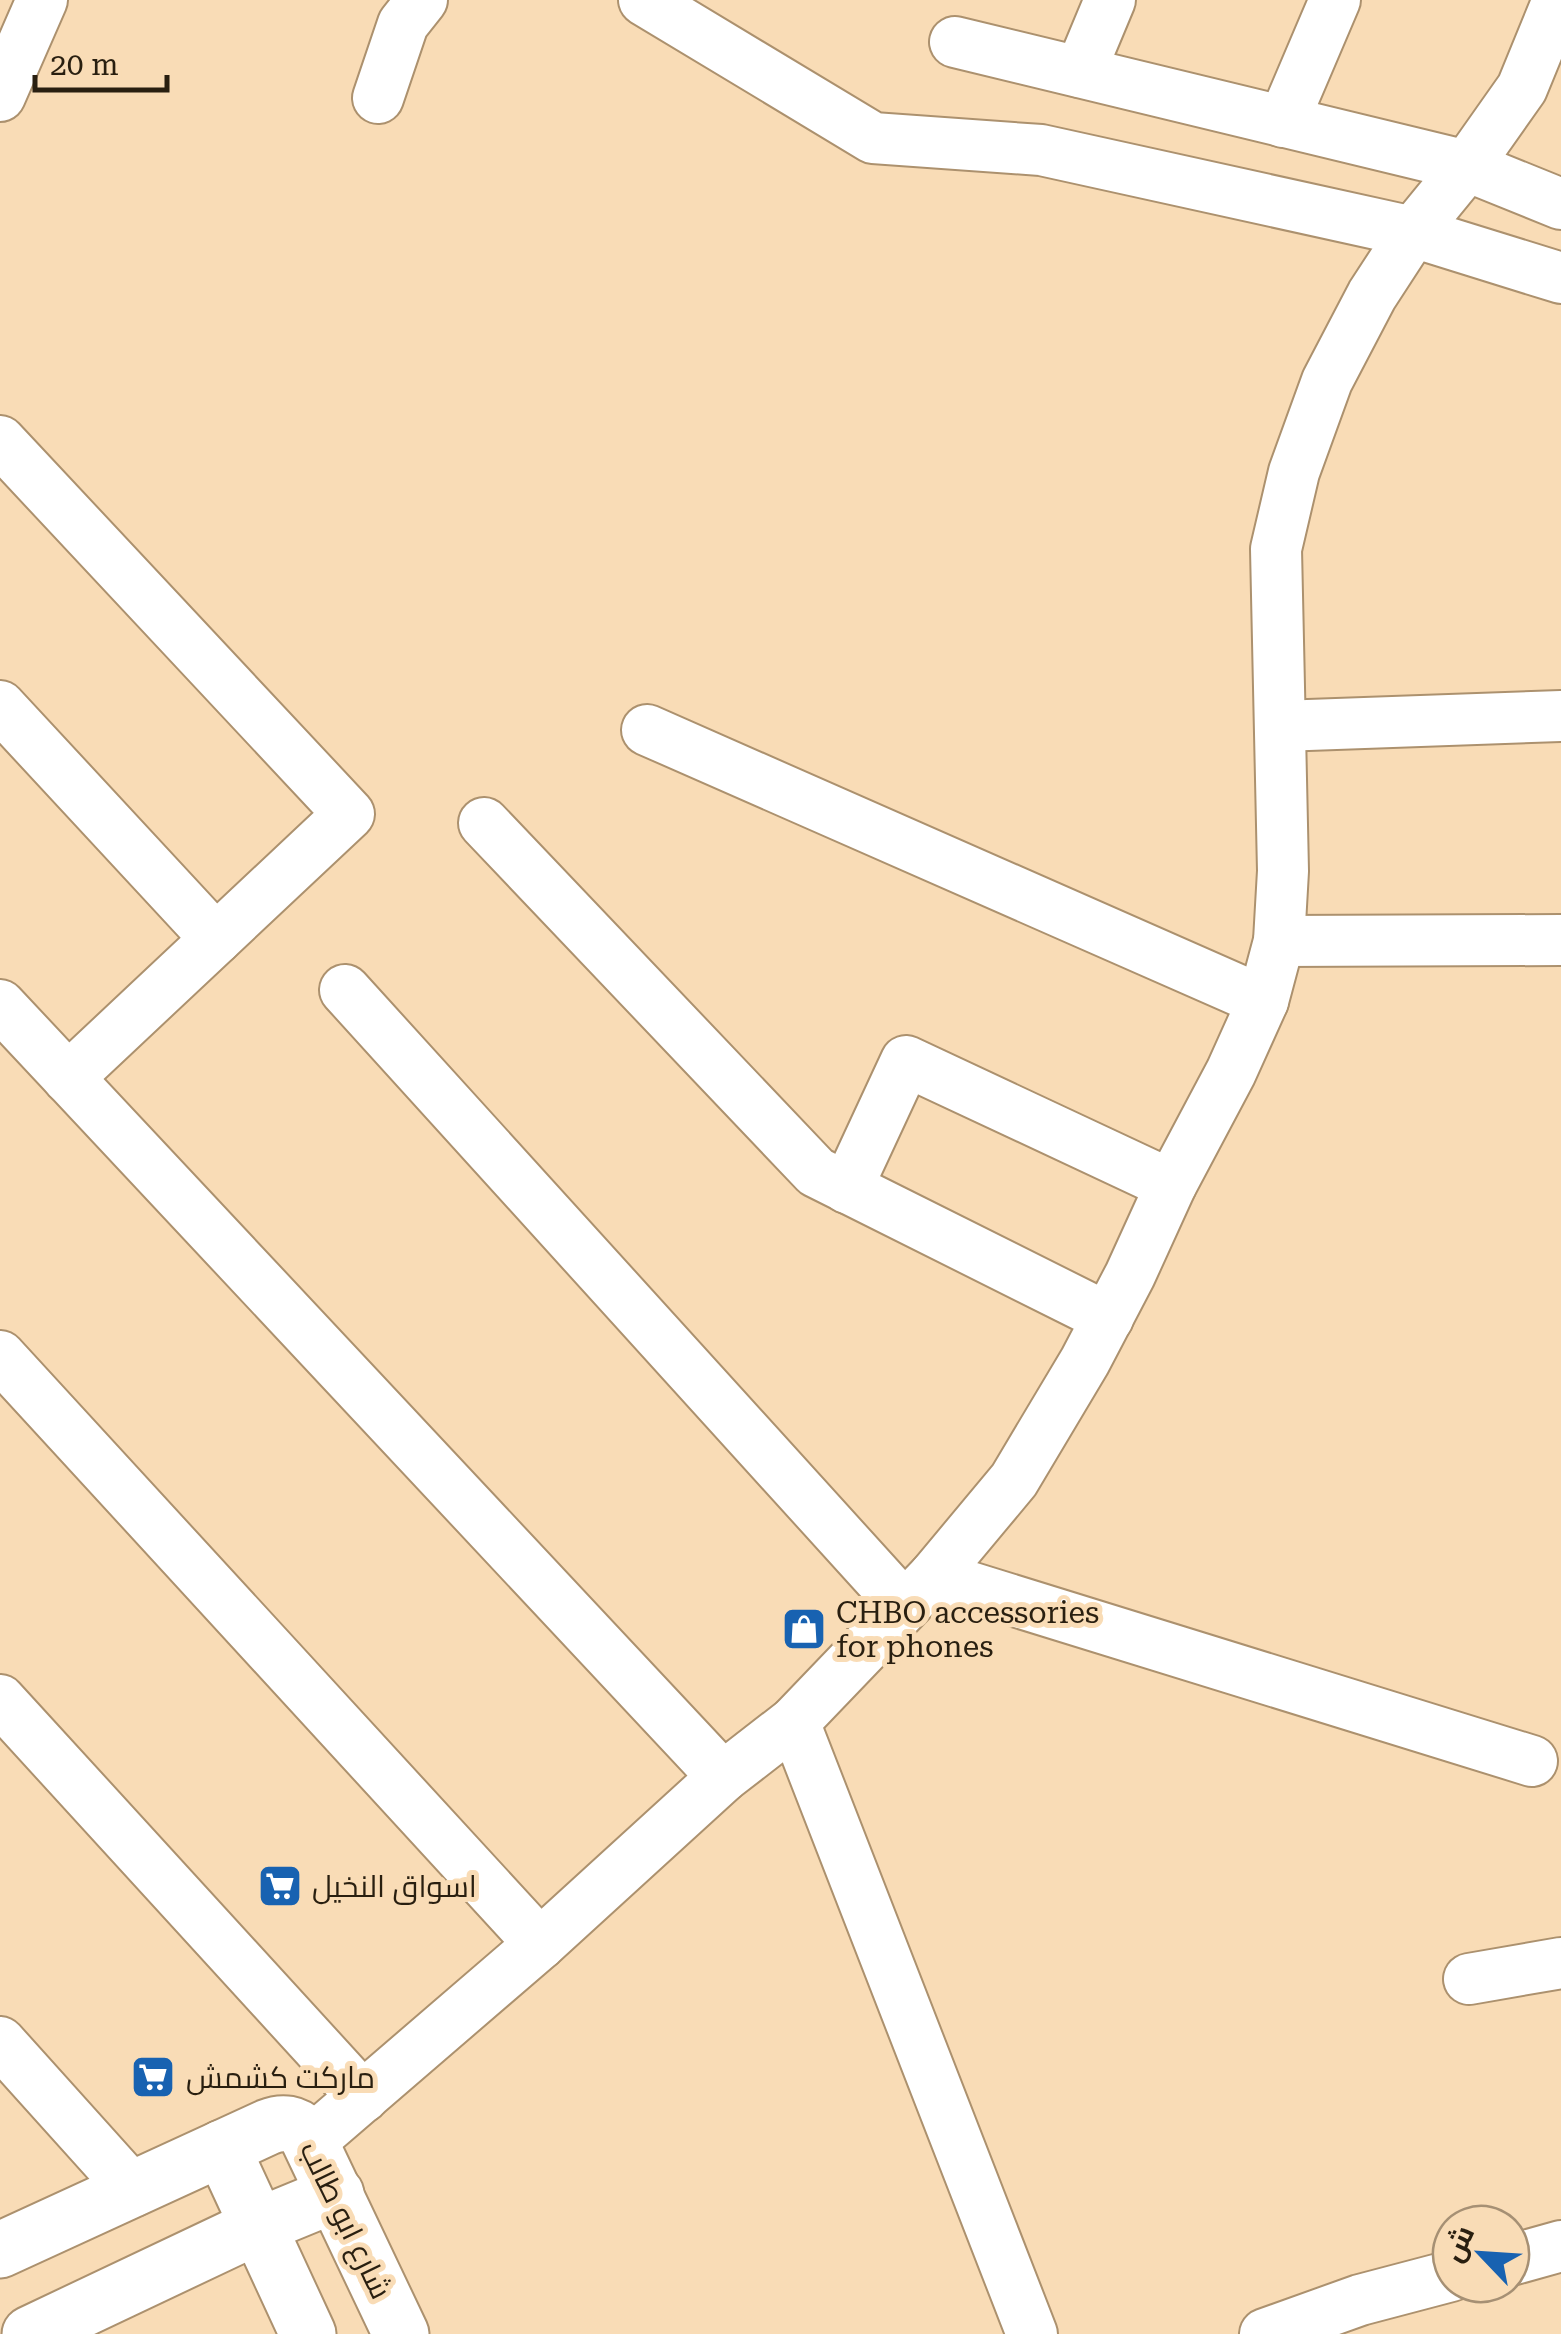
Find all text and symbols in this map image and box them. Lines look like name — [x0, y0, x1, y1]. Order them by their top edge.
scale bar — [35, 30, 168, 92]
text: 20 m — [50, 47, 119, 82]
place label: CHBO accessories for phones — [836, 1595, 1099, 1664]
shop icon: CHBO accessories for phones — [781, 1606, 827, 1652]
supermarket icon: اسواق النخيل — [257, 1863, 303, 1909]
place label: اسواق النخيل — [312, 1869, 477, 1905]
supermarket icon: ماركت كشمش — [130, 2054, 176, 2100]
place label: ماركت كشمش — [186, 2060, 375, 2096]
street label: شارع ابو طالب — [290, 2136, 399, 2306]
north arrow — [1431, 2204, 1531, 2304]
text: ش — [1436, 2220, 1481, 2267]

